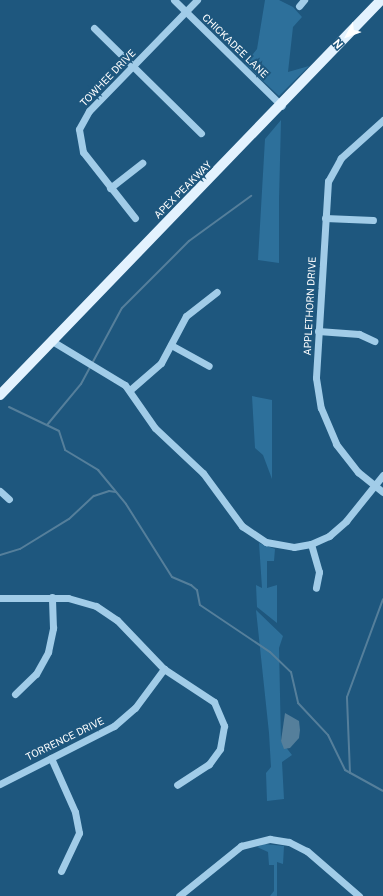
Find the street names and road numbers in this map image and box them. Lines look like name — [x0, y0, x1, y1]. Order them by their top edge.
street label: CHICKADEE LANE — [200, 11, 270, 81]
street label: TOWHEE DRIVE — [78, 47, 138, 109]
street label: APEX PEAKWAY — [152, 159, 214, 221]
street label: APPLETHORN DRIVE — [301, 256, 319, 356]
street label: TORRENCE DRIVE — [24, 715, 106, 763]

